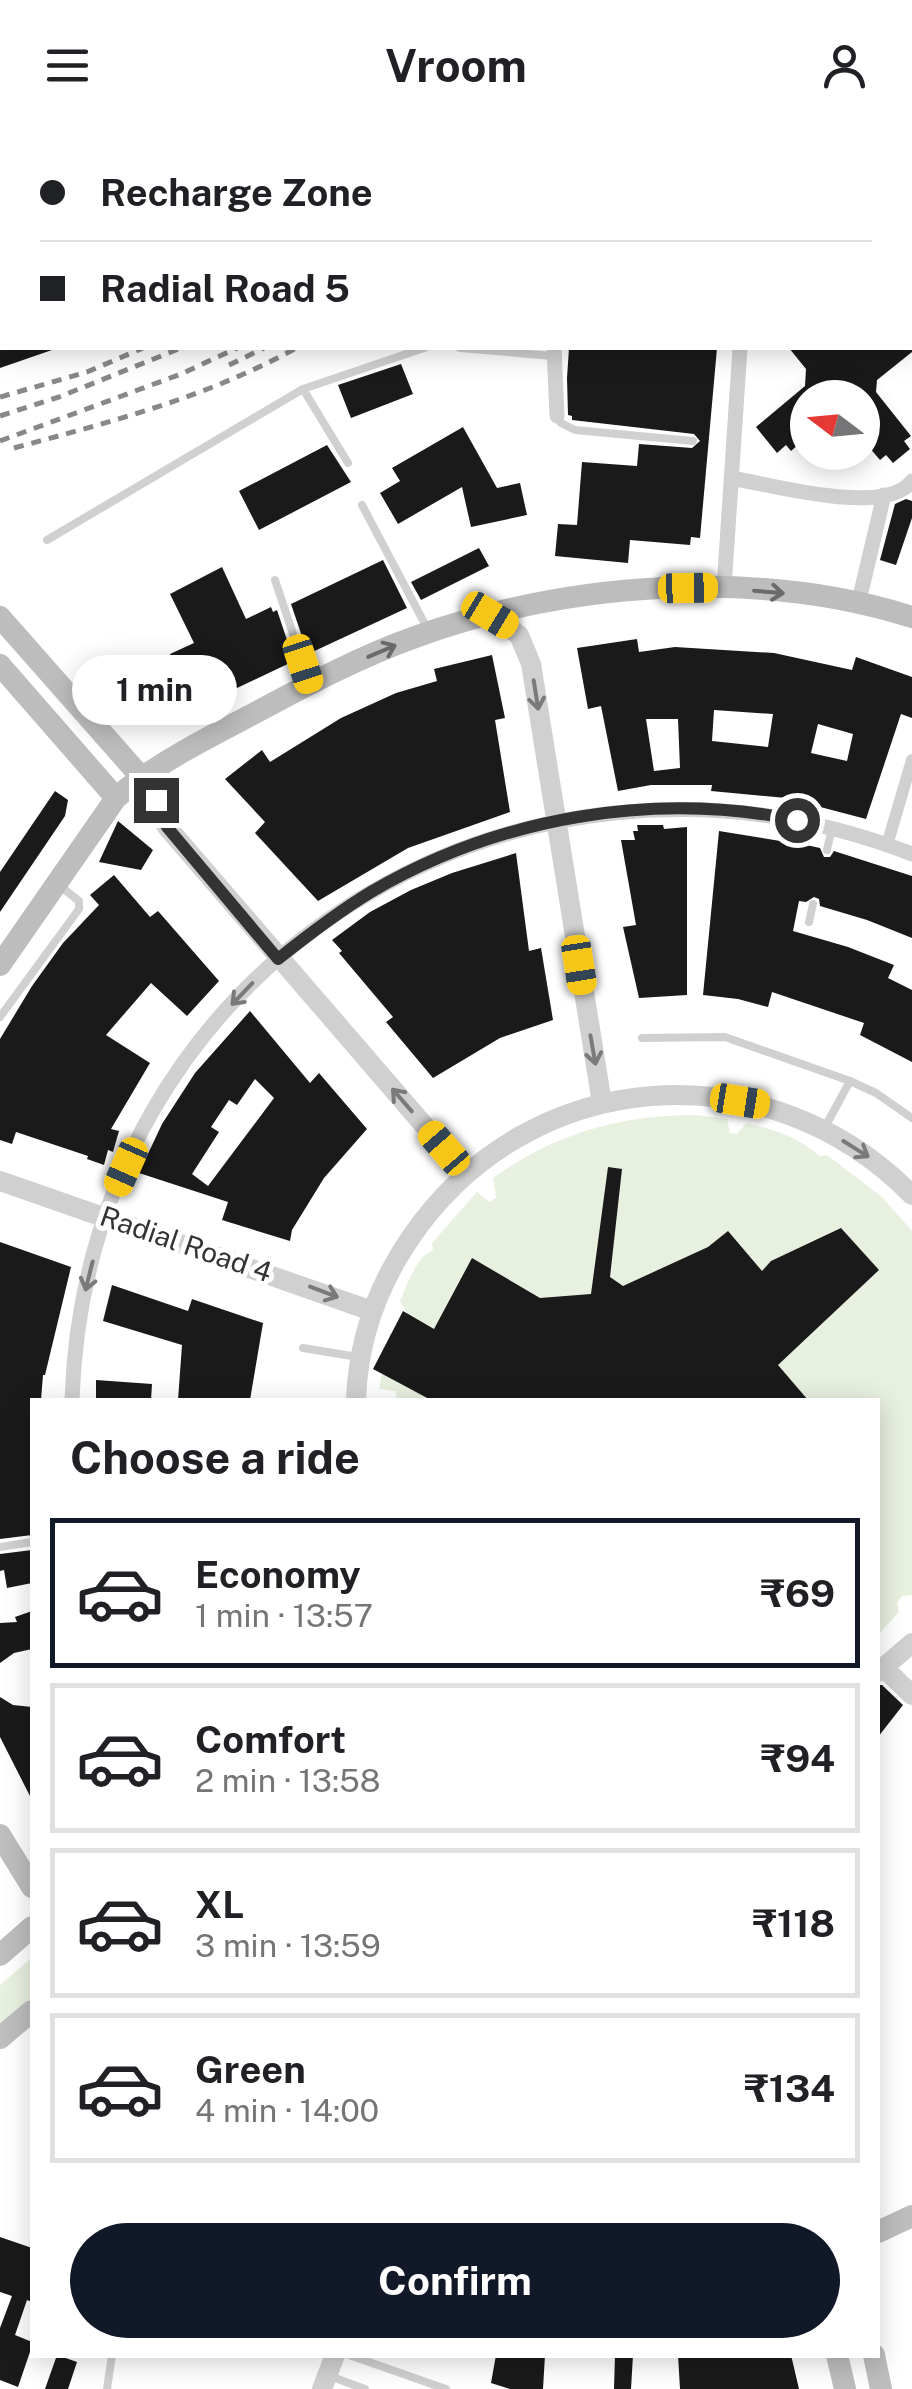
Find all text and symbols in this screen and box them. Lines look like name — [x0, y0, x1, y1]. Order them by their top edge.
icon: menu — [40, 38, 95, 93]
icon: person — [817, 38, 872, 93]
text: Vroom — [385, 39, 527, 92]
text: Recharge Zone — [100, 170, 373, 215]
text: Radial Road 5 — [100, 266, 350, 311]
north arrow — [790, 380, 880, 470]
map controls — [790, 380, 880, 470]
car — [658, 572, 718, 604]
one-way arrow — [752, 582, 784, 601]
car — [457, 587, 523, 643]
car — [279, 631, 327, 697]
one-way arrow — [366, 641, 397, 659]
callout: 1 min — [74, 655, 238, 725]
text: 1 min — [116, 671, 193, 708]
one-way arrow — [527, 678, 546, 711]
route end — [134, 778, 179, 823]
route start — [775, 798, 820, 843]
car — [559, 933, 599, 997]
one-way arrow — [230, 982, 254, 1006]
one-way arrow — [584, 1034, 603, 1066]
car — [708, 1081, 772, 1121]
one-way arrow — [391, 1088, 413, 1114]
car — [413, 1116, 475, 1180]
car — [100, 1133, 152, 1201]
one-way arrow — [841, 1139, 870, 1159]
street label: Radial Road 4 — [96, 1199, 276, 1288]
one-way arrow — [78, 1260, 97, 1291]
one-way arrow — [307, 1284, 338, 1302]
text: Choose a ride — [70, 1431, 360, 1484]
icon: car — [75, 1548, 165, 1638]
text: Economy — [195, 1552, 361, 1597]
text: ₹69 — [761, 1571, 835, 1616]
text: 1 min · 13:57 — [195, 1597, 373, 1634]
icon: car — [75, 1713, 165, 1803]
text: Comfort — [195, 1717, 346, 1762]
text: ₹94 — [761, 1736, 835, 1781]
text: 2 min · 13:58 — [195, 1762, 380, 1799]
icon: car — [75, 1878, 165, 1968]
text: XL — [195, 1882, 244, 1927]
text: ₹118 — [753, 1901, 835, 1946]
text: 3 min · 13:59 — [195, 1927, 381, 1964]
icon: car — [75, 2043, 165, 2133]
text: Green — [195, 2047, 306, 2092]
text: ₹134 — [744, 2066, 835, 2111]
text: 4 min · 14:00 — [195, 2092, 379, 2129]
button: Confirm — [70, 2223, 840, 2338]

